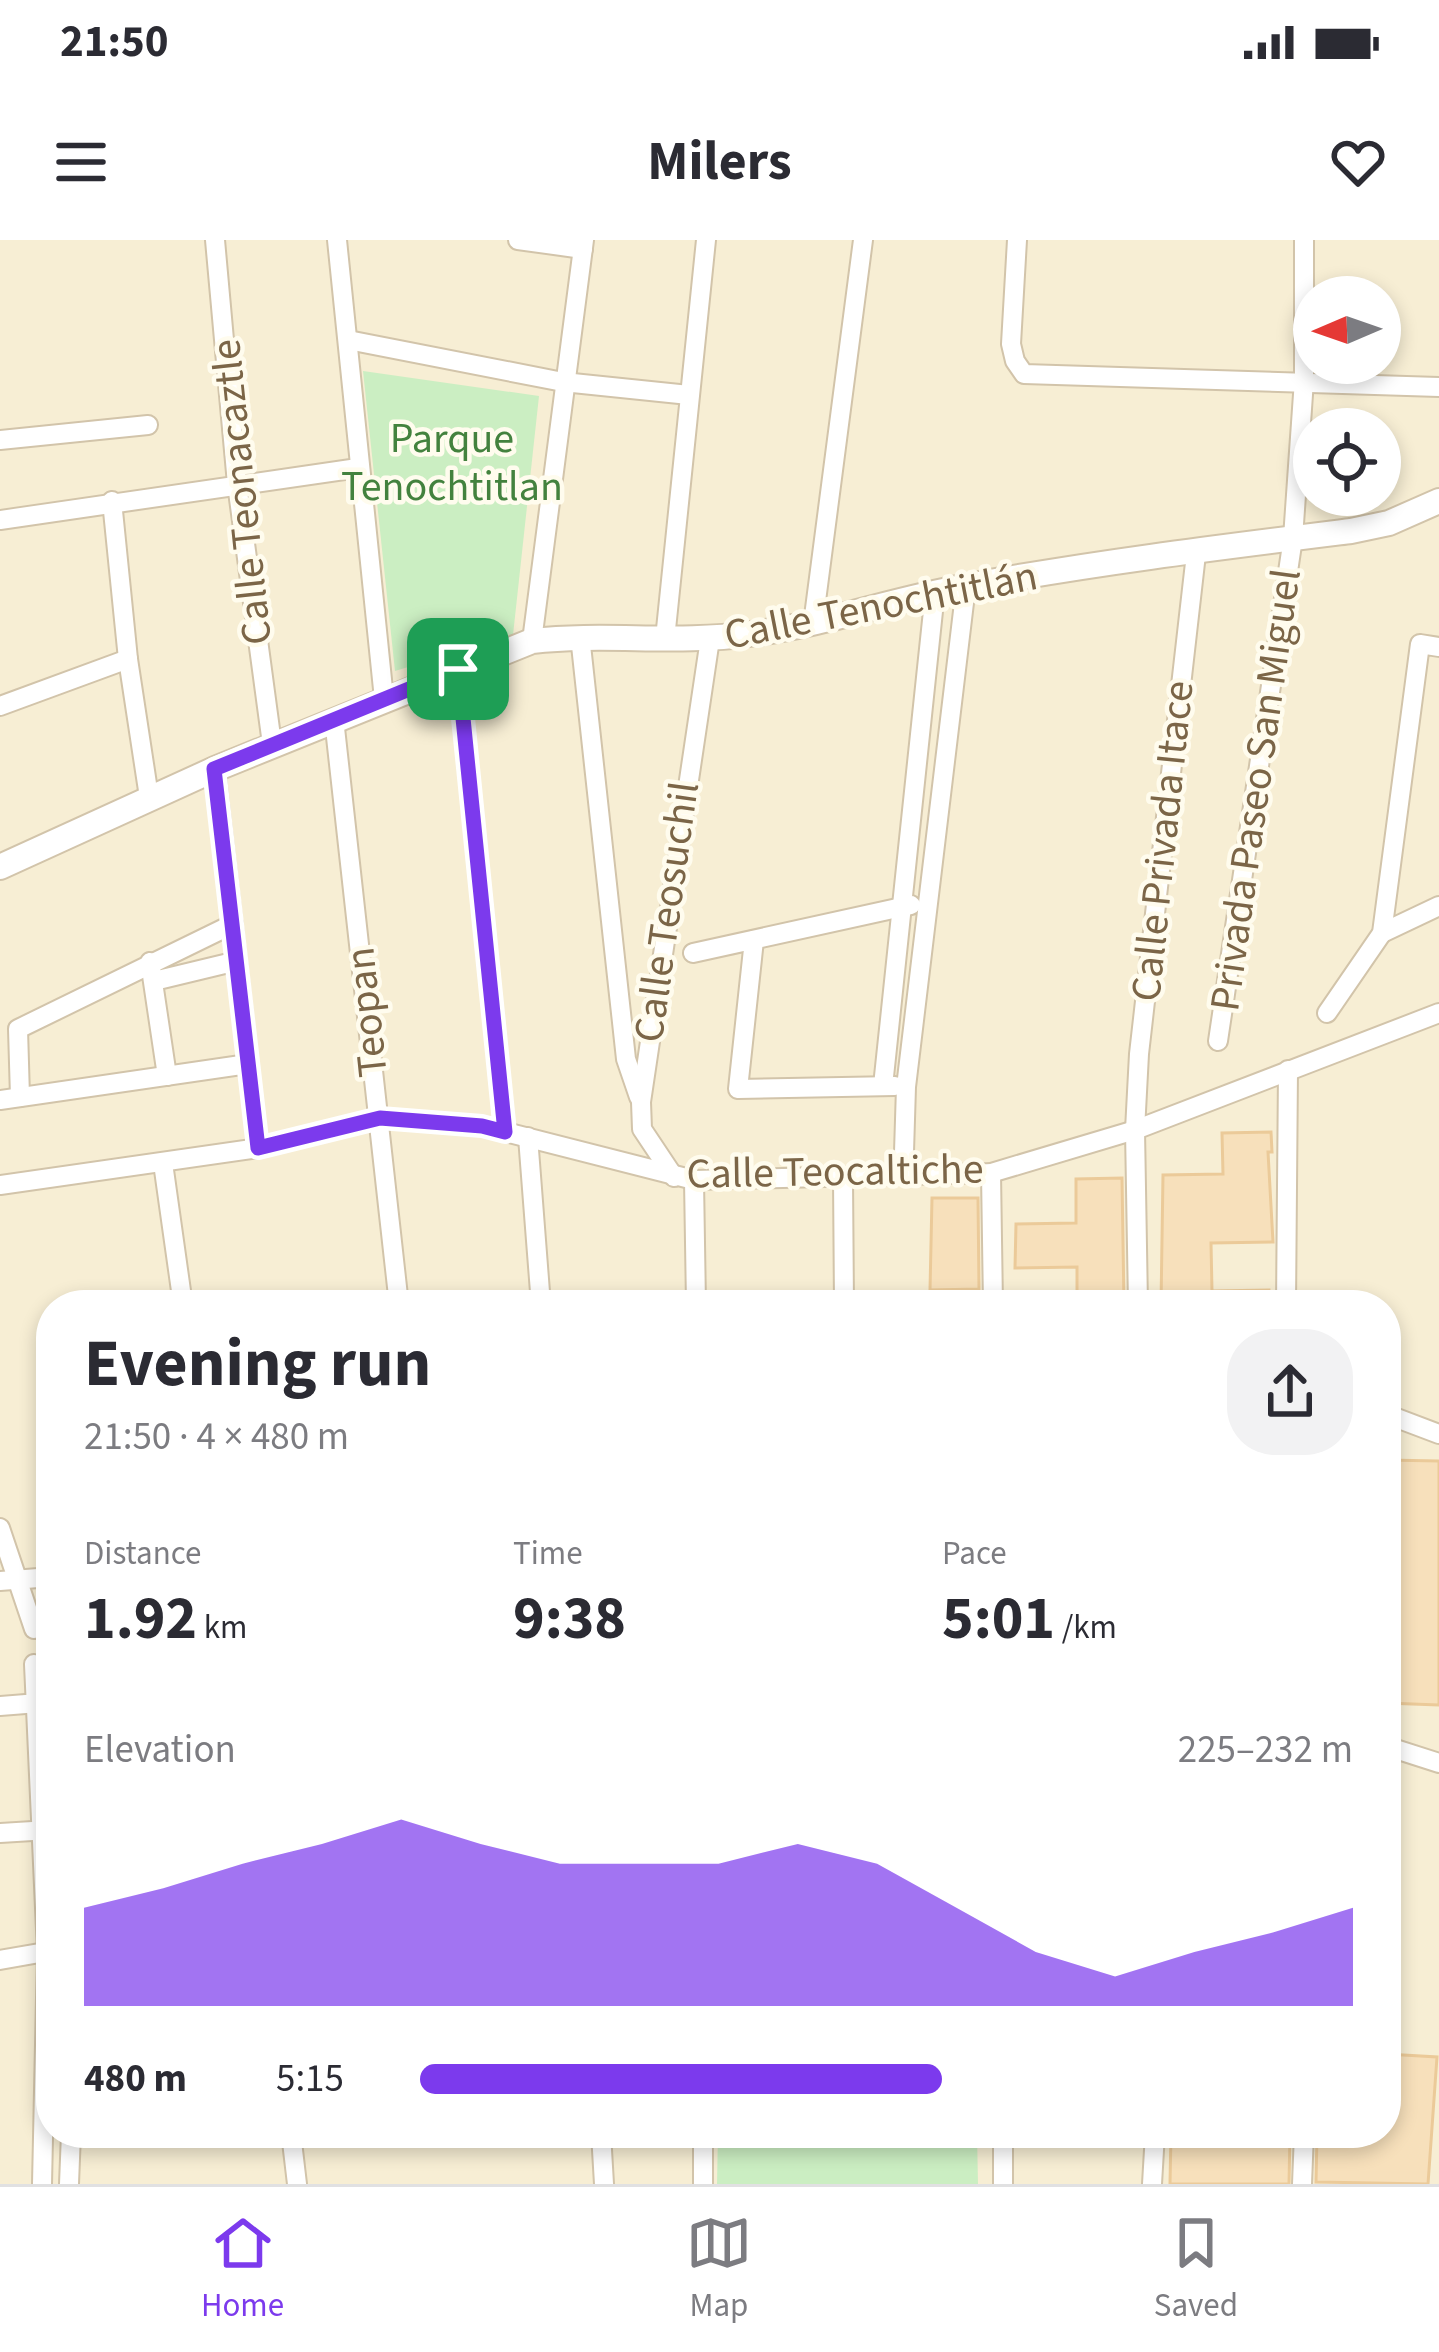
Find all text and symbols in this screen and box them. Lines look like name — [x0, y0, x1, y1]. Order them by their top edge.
text: 21:50 — [60, 10, 169, 74]
text: Milers — [647, 124, 792, 201]
icon: menu — [48, 129, 114, 195]
icon: heart — [1325, 129, 1391, 195]
north arrow — [1293, 276, 1401, 384]
map controls — [1293, 276, 1401, 516]
street label: Calle Teonacaztle — [196, 336, 288, 648]
button: locate — [1293, 408, 1401, 516]
park label: Parque Tenochtitlan — [341, 409, 563, 517]
street label: Calle Tenochtitlán — [719, 546, 1043, 666]
street label: Privada Paseo San Miguel — [1195, 565, 1317, 1015]
pin — [407, 618, 509, 720]
icon: arrive — [425, 636, 491, 702]
street label: Calle Privada Itace — [1116, 678, 1210, 1004]
street label: Calle Teosuchil — [619, 778, 715, 1046]
street label: Teopan — [330, 944, 404, 1080]
street label: Calle Teocaltiche — [686, 1139, 984, 1205]
text: Evening run — [84, 1317, 431, 1411]
button: share — [1227, 1329, 1353, 1455]
text: 21:50 · 4 × 480 m — [84, 1409, 349, 1465]
text: Distance — [84, 1530, 201, 1577]
text: Time — [513, 1530, 583, 1577]
text: Pace — [942, 1530, 1007, 1577]
text: 1.92 — [84, 1577, 197, 1662]
text: 9:38 — [513, 1577, 626, 1662]
text: 5:01 — [942, 1577, 1055, 1662]
text: km — [197, 1604, 247, 1651]
text: /km — [1055, 1604, 1117, 1651]
text: Elevation — [84, 1722, 236, 1778]
text: 225–232 m — [1178, 1722, 1353, 1778]
text: 480 m — [84, 2051, 187, 2107]
text: 5:15 — [276, 2051, 344, 2107]
tab: Home — [201, 2210, 284, 2329]
tab: Map — [686, 2210, 752, 2329]
tab: Saved — [1154, 2210, 1238, 2329]

